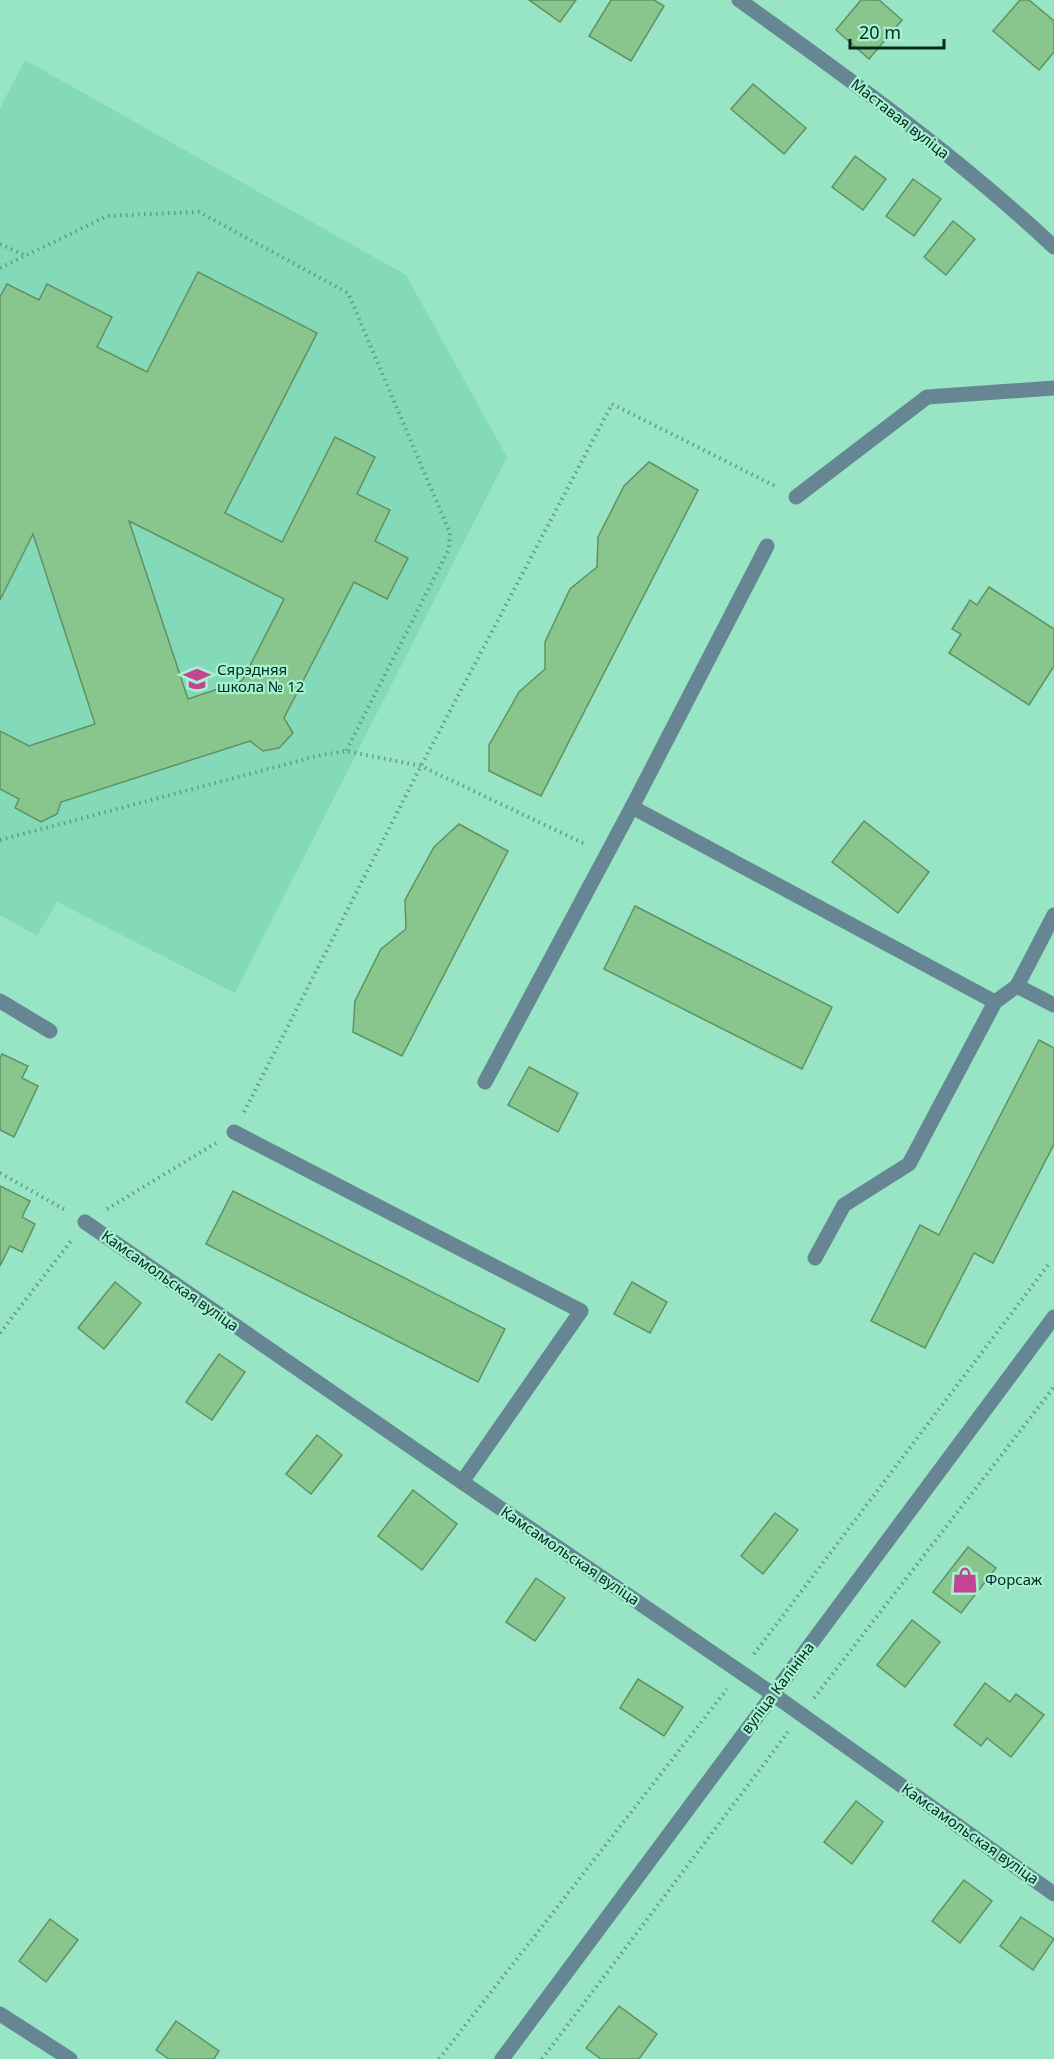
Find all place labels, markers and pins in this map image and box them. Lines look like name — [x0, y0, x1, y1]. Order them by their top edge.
place label: Сярэдняя школа № 12 — [217, 659, 304, 696]
school or university icon: Сярэдняя школа № 12 — [182, 664, 212, 694]
shop icon: Форсаж — [950, 1565, 980, 1595]
place label: Форсаж — [985, 1569, 1043, 1589]

